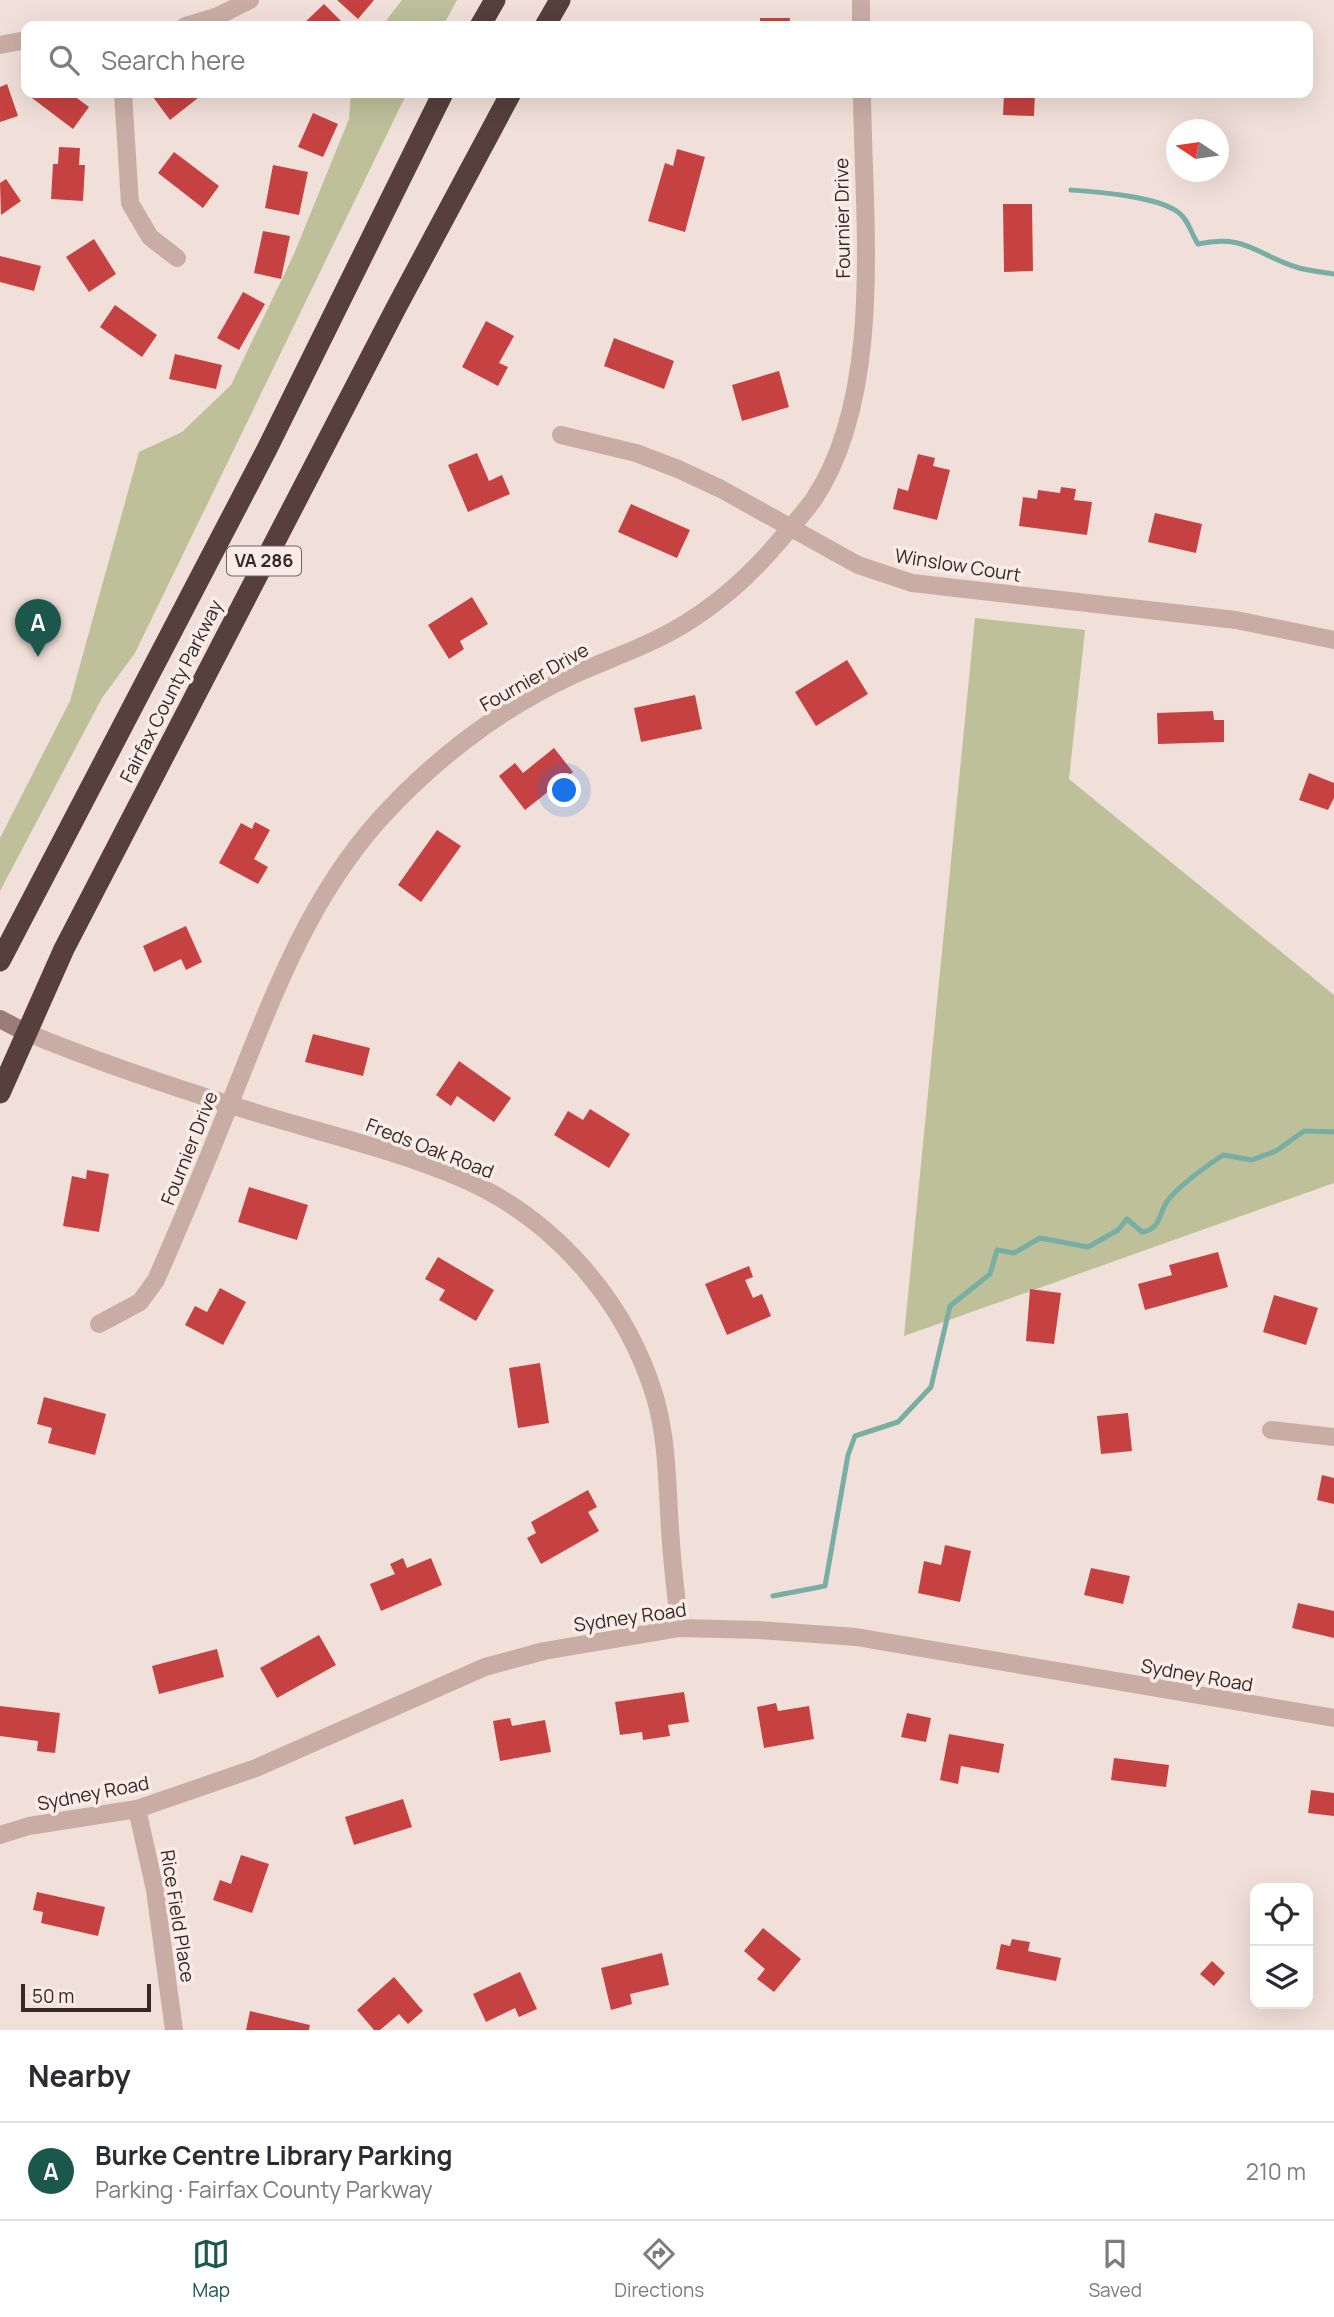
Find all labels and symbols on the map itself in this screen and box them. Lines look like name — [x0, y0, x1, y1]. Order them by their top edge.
north arrow — [1166, 119, 1229, 182]
street label: Fournier Drive — [828, 158, 856, 278]
street label: Winslow Court — [893, 542, 1023, 588]
road number: VA 286 — [227, 546, 301, 576]
street label: Fairfax County Parkway — [114, 595, 228, 787]
pin: A — [15, 599, 61, 657]
street label: Fournier Drive — [475, 636, 593, 718]
your location — [547, 773, 581, 807]
street label: Fournier Drive — [154, 1087, 224, 1209]
street label: Freds Oak Road — [362, 1112, 498, 1184]
street label: Sydney Road — [572, 1596, 688, 1638]
street label: Sydney Road — [1139, 1652, 1255, 1698]
street label: Sydney Road — [35, 1769, 151, 1817]
street label: Rice Field Place — [155, 1848, 201, 1984]
scale bar — [21, 1981, 150, 2013]

